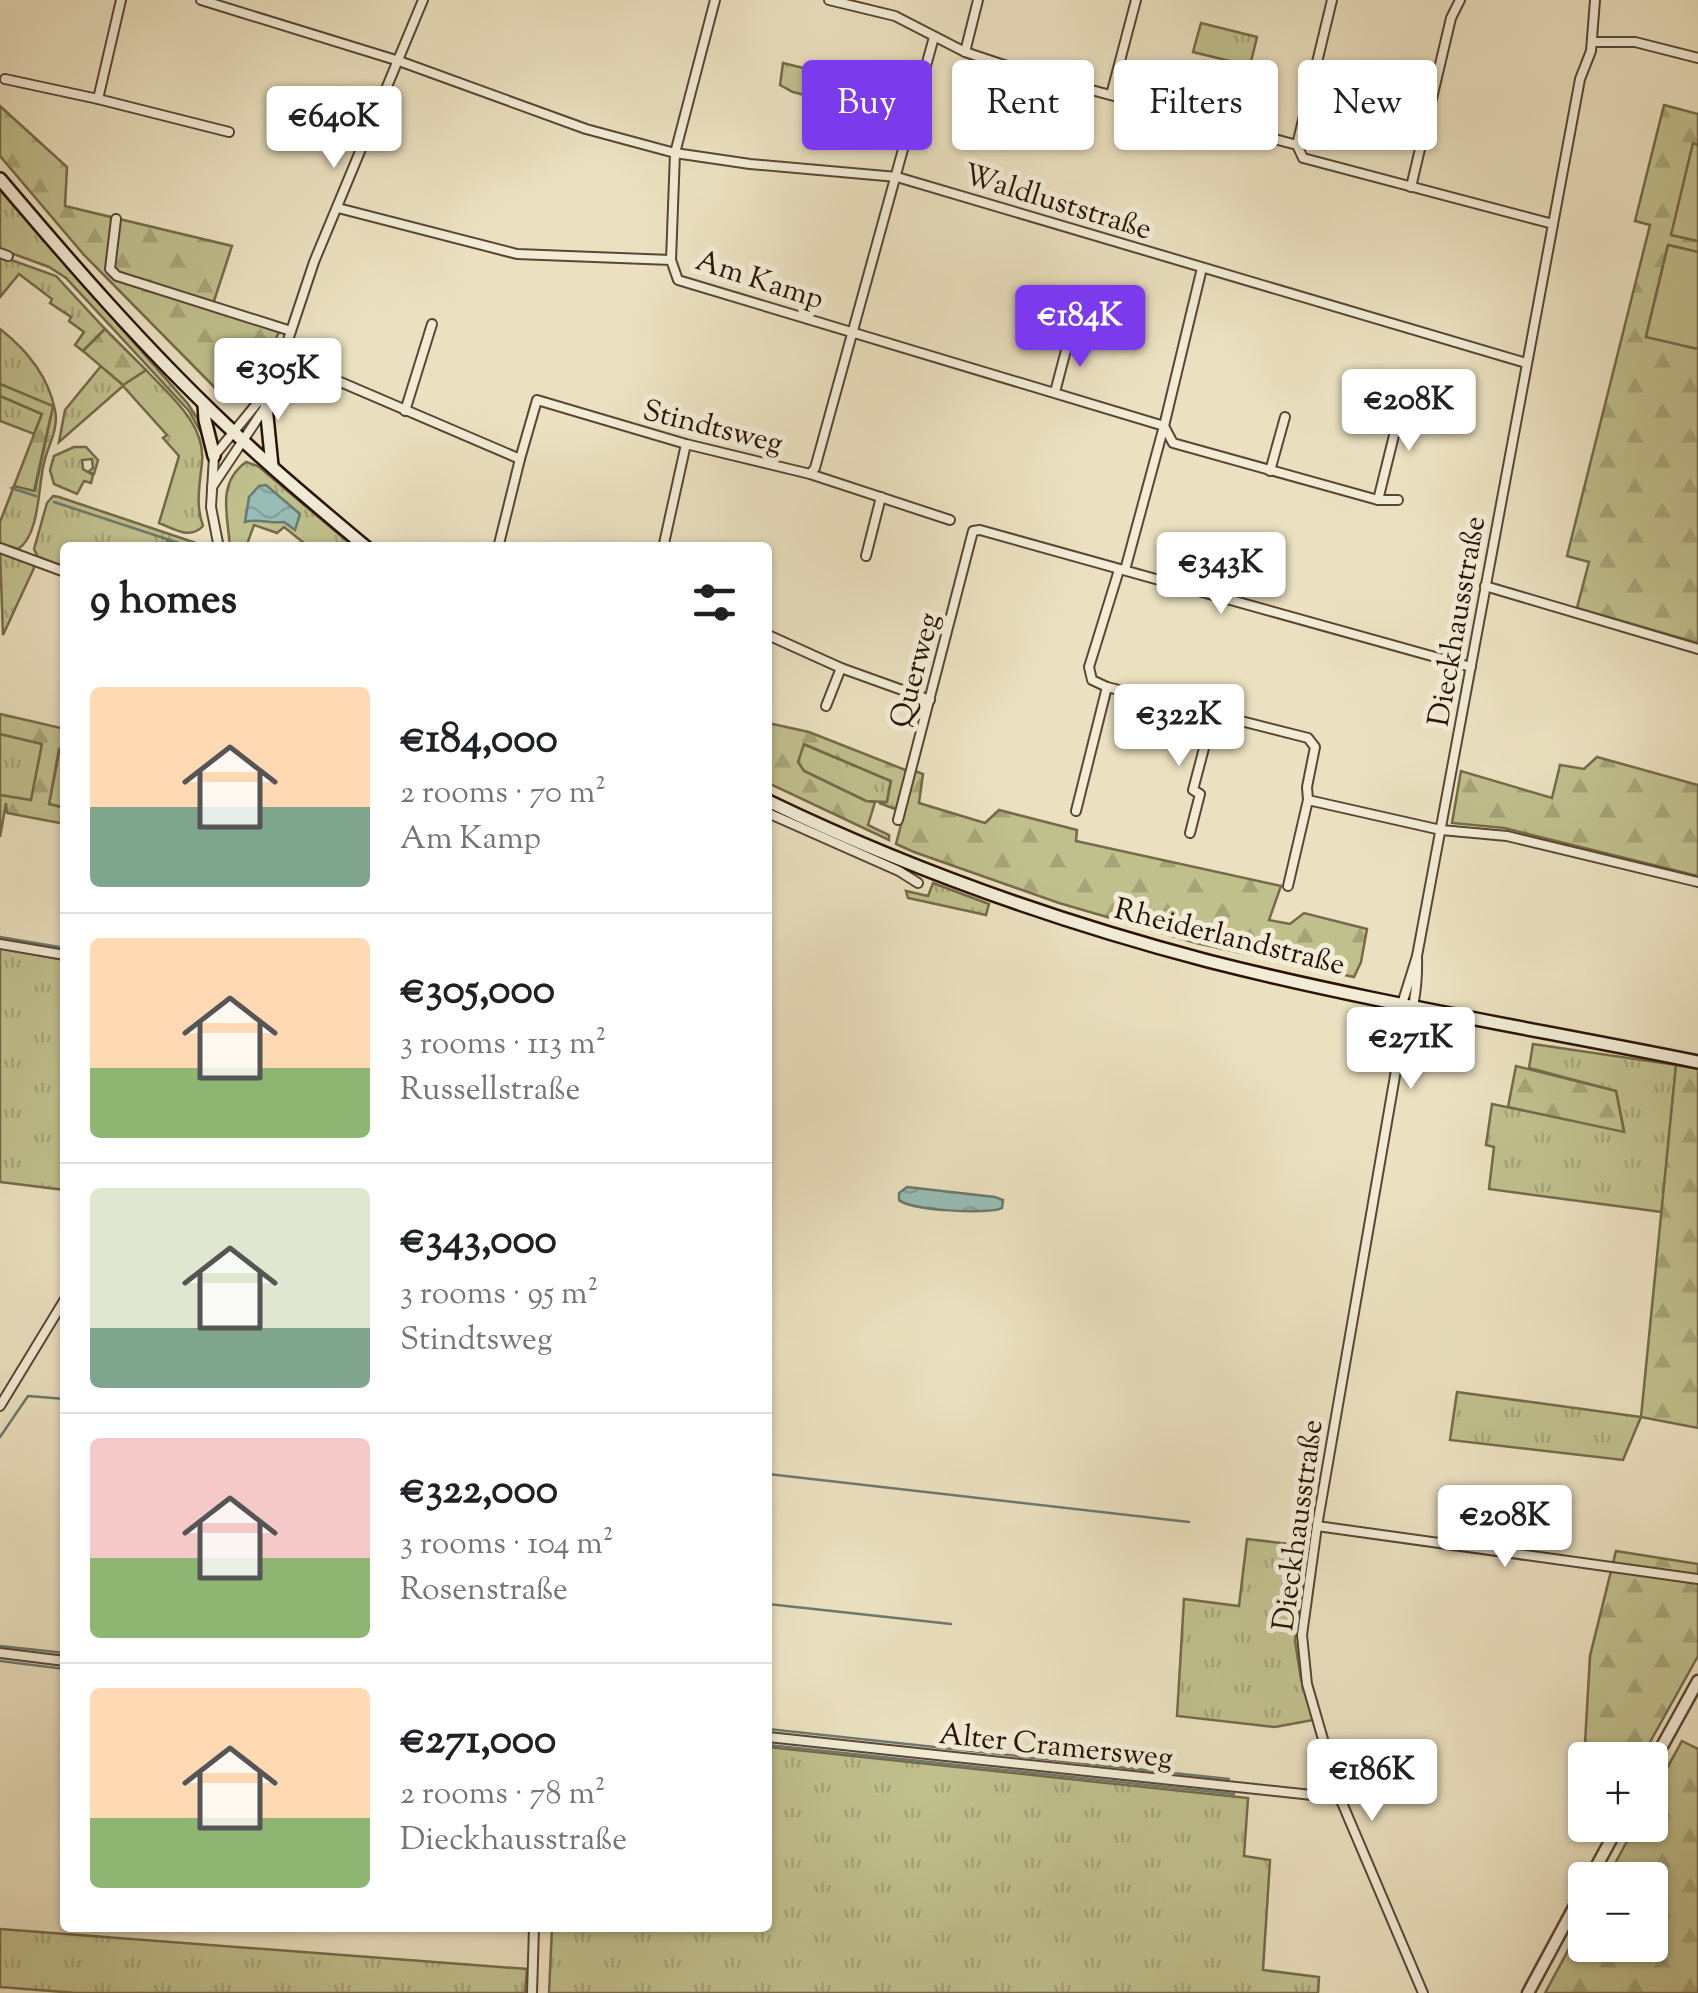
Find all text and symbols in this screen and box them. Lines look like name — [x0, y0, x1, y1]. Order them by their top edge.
chip: Buy — [802, 60, 932, 150]
chip: Rent — [952, 60, 1094, 150]
chip: Filters — [1114, 60, 1278, 150]
chip: New — [1298, 60, 1437, 150]
pin: €640K — [264, 86, 404, 171]
text: €640K — [289, 95, 379, 141]
street label: Waldluststraße — [958, 154, 1157, 252]
street label: Am Kamp — [690, 240, 829, 322]
pin: €184K — [1010, 285, 1150, 370]
text: €184K — [1037, 294, 1123, 340]
pin: €305K — [208, 338, 348, 423]
text: €305K — [236, 347, 320, 393]
pin: €208K — [1339, 369, 1479, 454]
text: €208K — [1364, 378, 1454, 424]
street label: Stindtsweg — [638, 390, 787, 467]
street label: Dieckhausstraße — [1419, 513, 1498, 730]
pin: €343K — [1151, 532, 1291, 617]
text: €343K — [1179, 541, 1263, 587]
text: 9 homes — [90, 572, 237, 632]
icon: filters — [687, 575, 742, 630]
street label: Querweg — [880, 608, 952, 733]
pin: €322K — [1109, 684, 1249, 769]
text: €322K — [1136, 693, 1222, 739]
text: €184,000 — [400, 711, 558, 771]
icon: home — [170, 727, 290, 847]
text: 2 rooms · 70 m² — [400, 771, 606, 817]
text: Am Kamp — [400, 817, 541, 863]
street label: Rheiderlandstraße — [1109, 889, 1349, 988]
text: €305,000 — [400, 962, 555, 1022]
icon: home — [170, 978, 290, 1098]
pin: €271K — [1341, 1007, 1481, 1092]
text: €271K — [1369, 1016, 1453, 1062]
text: 3 rooms · 113 m² — [400, 1022, 606, 1068]
text: Russellstraße — [400, 1068, 580, 1114]
text: €343,000 — [400, 1212, 557, 1272]
icon: home — [170, 1228, 290, 1348]
text: 3 rooms · 95 m² — [400, 1272, 598, 1318]
text: Stindtsweg — [400, 1318, 553, 1364]
street label: Dieckhausstraße — [1263, 1417, 1336, 1634]
text: €322,000 — [400, 1462, 558, 1522]
icon: home — [170, 1478, 290, 1598]
pin: €208K — [1435, 1485, 1575, 1570]
text: €208K — [1460, 1494, 1550, 1540]
text: 3 rooms · 104 m² — [400, 1522, 614, 1568]
text: Rosenstraße — [400, 1568, 568, 1614]
text: €271,000 — [400, 1712, 556, 1772]
street label: Alter Cramersweg — [937, 1714, 1175, 1781]
icon: home — [170, 1728, 290, 1848]
pin: €186K — [1302, 1739, 1442, 1824]
map controls — [1568, 1742, 1668, 1962]
button: + — [1568, 1742, 1668, 1842]
text: €186K — [1329, 1748, 1415, 1794]
text: 2 rooms · 78 m² — [400, 1772, 606, 1818]
text: Dieckhausstraße — [400, 1818, 627, 1864]
button: − — [1568, 1862, 1668, 1962]

